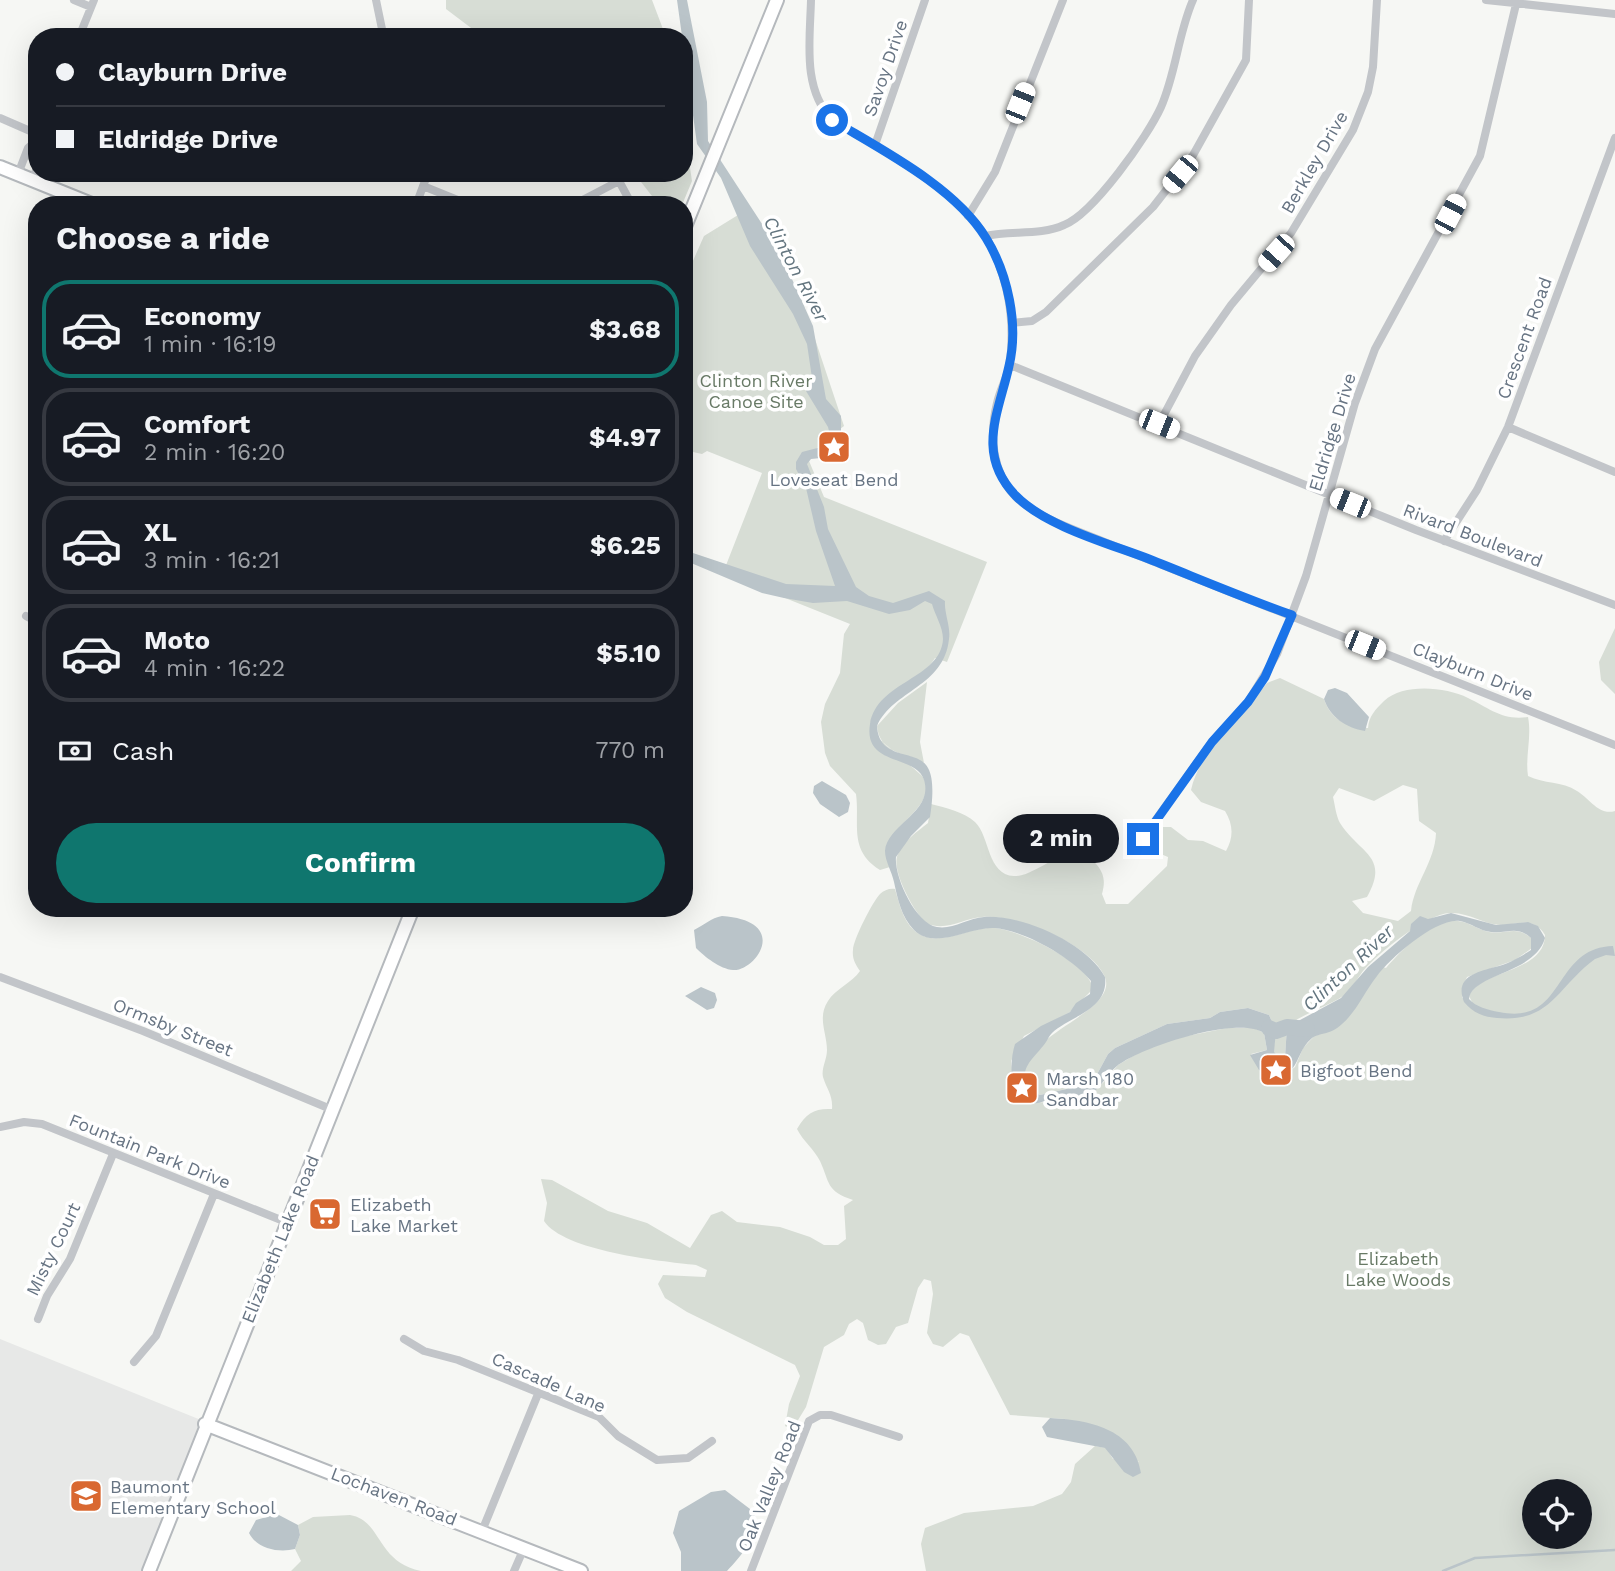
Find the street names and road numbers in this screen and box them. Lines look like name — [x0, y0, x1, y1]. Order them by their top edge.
street label: Savoy Drive — [859, 17, 911, 119]
street label: Berkley Drive — [1276, 107, 1352, 217]
street label: Crescent Road — [1492, 274, 1556, 402]
street label: Eldridge Drive — [1304, 370, 1360, 494]
street label: Rivard Boulevard — [1400, 499, 1546, 571]
street label: Clayburn Drive — [1409, 637, 1537, 705]
street label: Ormsby Street — [110, 993, 236, 1061]
street label: Fountain Park Drive — [66, 1109, 234, 1193]
street label: Elizabeth Lake Road — [237, 1152, 323, 1326]
street label: Misty Court — [21, 1199, 85, 1299]
street label: Cascade Lane — [489, 1347, 609, 1417]
street label: Oak Valley Road — [733, 1417, 805, 1555]
street label: Lochaven Road — [328, 1462, 460, 1530]

